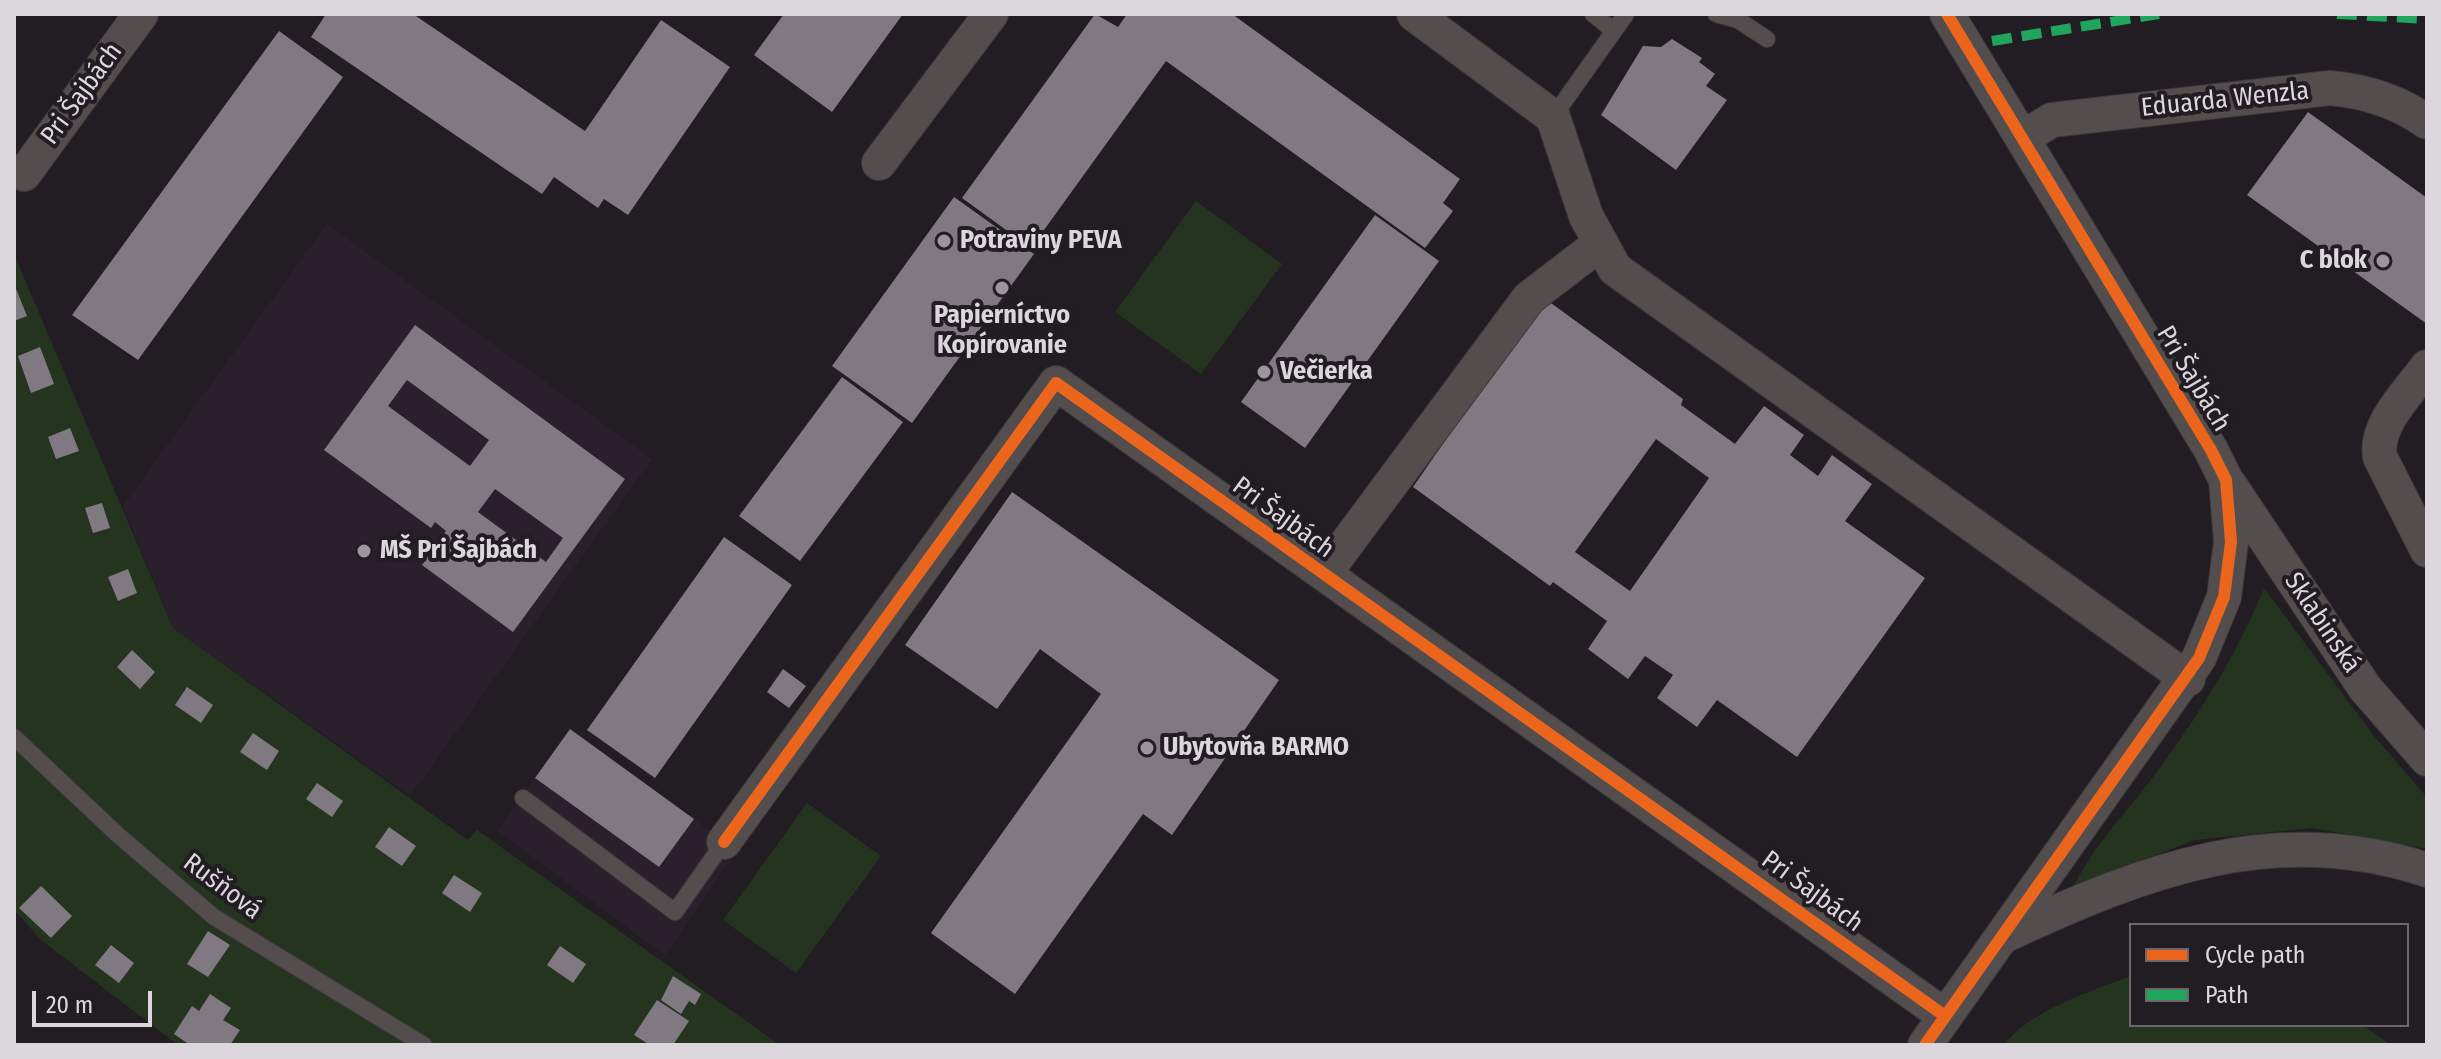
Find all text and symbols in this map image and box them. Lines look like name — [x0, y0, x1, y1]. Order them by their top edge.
street label: Pri Šajbách — [35, 37, 129, 151]
street label: Eduarda Wenzla — [2140, 76, 2310, 124]
place label: Potraviny PEVA — [960, 225, 1122, 257]
marker: Potraviny PEVA — [935, 232, 953, 250]
place label: C blok — [2300, 245, 2367, 277]
marker: C blok — [2374, 252, 2392, 270]
marker: Papierníctvo Kopírovanie — [993, 279, 1011, 297]
place label: Papierníctvo Kopírovanie — [934, 300, 1070, 362]
street label: Pri Šajbách — [2149, 320, 2237, 438]
place label: Večierka — [1280, 356, 1373, 388]
marker: Večierka — [1255, 363, 1273, 381]
street label: Pri Šajbách — [1226, 471, 1340, 565]
place label: MŠ Pri Šajbách — [380, 535, 537, 567]
marker: MŠ Pri Šajbách — [355, 542, 373, 560]
street label: Sklabinská — [2277, 567, 2367, 679]
place label: Ubytovňa BARMO — [1163, 732, 1349, 764]
marker: Ubytovňa BARMO — [1138, 739, 1156, 757]
street label: Pri Šajbách — [1755, 845, 1869, 939]
street label: Rušňová — [177, 847, 267, 927]
legend — [2129, 923, 2409, 1027]
text: Cycle path — [2205, 941, 2305, 969]
scale bar — [36, 975, 156, 1025]
text: Path — [2205, 981, 2249, 1009]
text: 20 m — [46, 991, 93, 1019]

